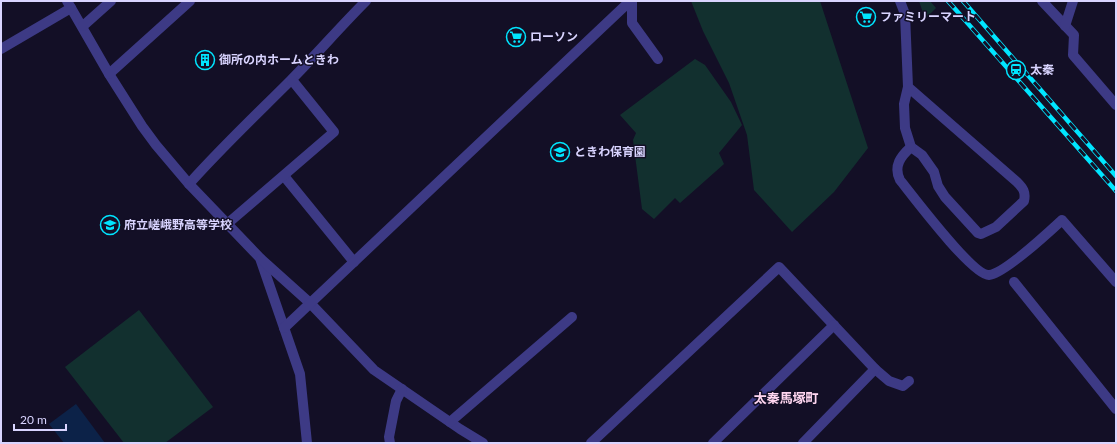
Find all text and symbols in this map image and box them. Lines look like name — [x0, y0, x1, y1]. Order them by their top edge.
supermarket icon: ファミリーマート — [855, 6, 877, 28]
place label: ファミリーマート — [880, 9, 976, 24]
supermarket icon: ローソン — [505, 26, 527, 48]
place label: ローソン — [530, 29, 578, 44]
building icon: 御所の内ホームときわ — [194, 49, 216, 71]
place label: 御所の内ホームときわ — [219, 52, 339, 67]
station icon: 太秦 — [1005, 59, 1027, 81]
place label: 太秦 — [1030, 62, 1054, 77]
school or university icon: ときわ保育園 — [549, 141, 571, 163]
place label: ときわ保育園 — [574, 144, 646, 159]
school or university icon: 府立嵯峨野高等学校 — [99, 214, 121, 236]
place label: 府立嵯峨野高等学校 — [124, 217, 232, 232]
district label: 太秦馬塚町 — [753, 390, 819, 406]
scale bar — [14, 406, 66, 432]
text: 20 m — [20, 412, 47, 427]

